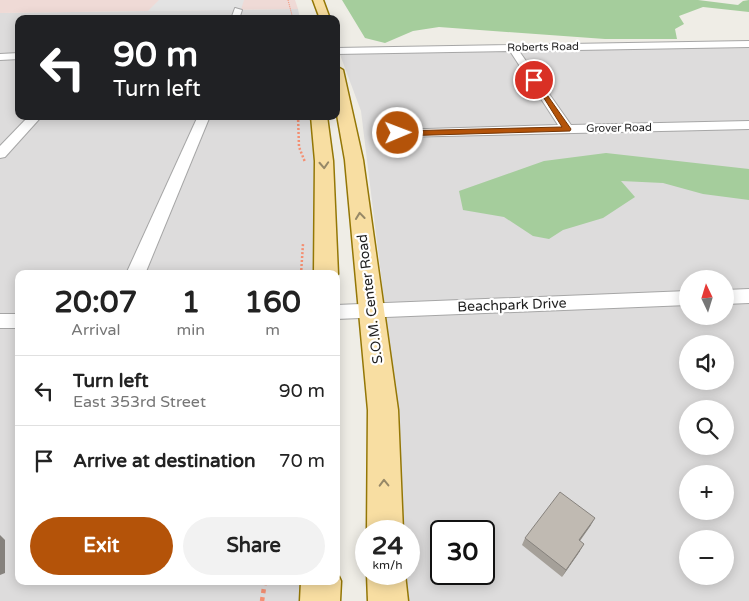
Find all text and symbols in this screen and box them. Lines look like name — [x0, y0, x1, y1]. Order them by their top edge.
text: 90 m — [113, 34, 198, 76]
icon: left — [30, 35, 95, 100]
street label: Roberts Road — [507, 40, 579, 54]
pin — [513, 59, 555, 101]
icon: arrive — [520, 66, 548, 94]
text: Turn left — [113, 76, 201, 102]
position arrow — [371, 106, 423, 158]
street label: Grover Road — [586, 121, 652, 135]
one-way arrow — [319, 161, 330, 169]
one-way arrow — [355, 212, 366, 220]
street label: S.O.M. Center Road — [354, 233, 386, 365]
north arrow — [679, 270, 734, 325]
map controls — [679, 270, 734, 585]
text: 20:07 — [54, 284, 137, 321]
text: 1 — [181, 284, 200, 321]
text: 160 — [244, 284, 301, 321]
street label: Beachpark Drive — [457, 295, 567, 315]
text: Arrival — [71, 320, 121, 340]
text: min — [177, 320, 205, 340]
text: m — [265, 320, 280, 340]
button: sound — [679, 335, 734, 390]
text: Turn left — [73, 370, 149, 392]
icon: left — [30, 377, 58, 405]
text: 90 m — [279, 380, 325, 402]
text: East 353rd Street — [73, 392, 206, 412]
button: search — [679, 400, 734, 455]
icon: arrive — [30, 447, 58, 475]
text: Arrive at destination — [73, 450, 256, 472]
text: 70 m — [279, 450, 325, 472]
button: + — [679, 465, 734, 520]
one-way arrow — [379, 478, 390, 486]
button: Exit — [30, 517, 173, 575]
button: Share — [183, 517, 325, 575]
speed limit sign: 30 — [430, 520, 495, 585]
button: − — [679, 530, 734, 585]
text: 24 — [372, 531, 403, 561]
text: km/h — [372, 558, 403, 572]

